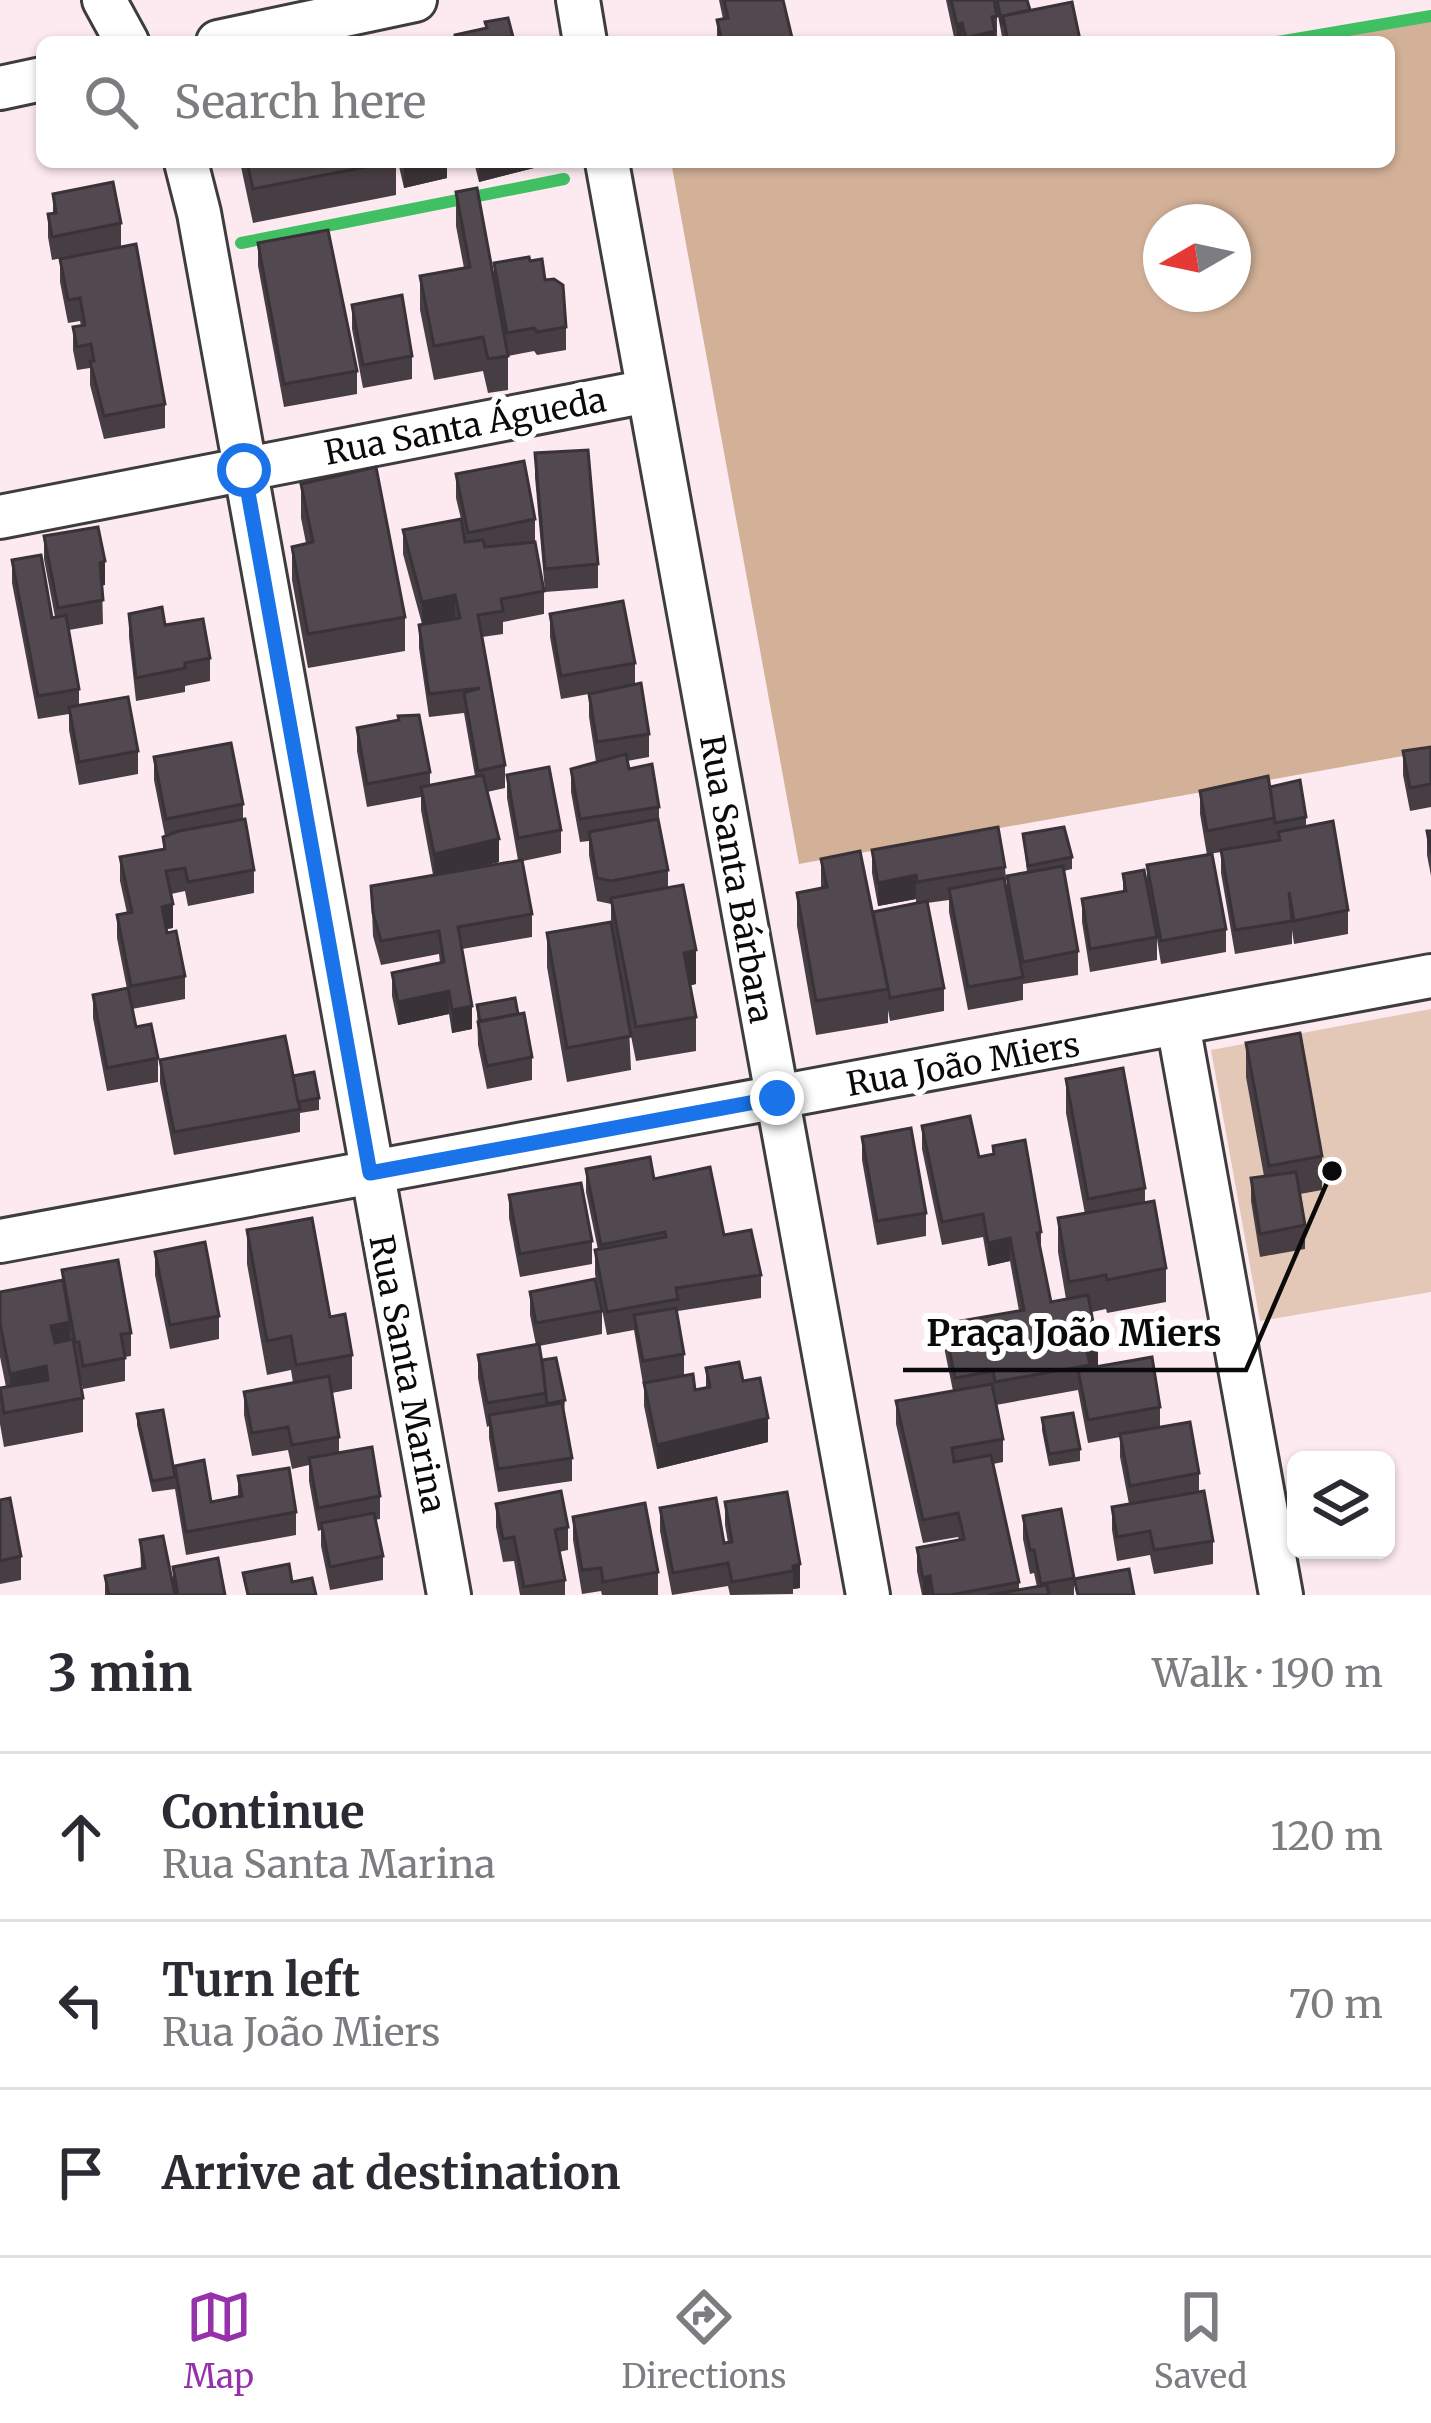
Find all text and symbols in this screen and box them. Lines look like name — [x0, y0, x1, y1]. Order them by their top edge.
search box — [36, 36, 1395, 168]
icon: search — [78, 69, 144, 135]
text: Search here — [174, 74, 426, 130]
north arrow — [1143, 204, 1251, 312]
street label: Rua Santa Águeda — [321, 378, 609, 474]
route start — [217, 443, 271, 497]
street label: Rua Santa Bárbara — [691, 732, 782, 1026]
street label: Rua João Miers — [843, 1024, 1083, 1105]
route end — [750, 1071, 804, 1125]
street label: Rua Santa Marina — [360, 1232, 455, 1516]
callout: Praça João Miers — [903, 1298, 1246, 1370]
text: Praça João Miers — [926, 1311, 1222, 1356]
map controls — [1287, 1451, 1395, 1559]
button: layers — [1287, 1451, 1395, 1559]
text: 3 min — [48, 1641, 192, 1705]
text: Walk · 190 m — [1152, 1649, 1383, 1698]
text: Continue — [162, 1784, 364, 1840]
icon: ahead — [48, 1804, 114, 1870]
text: 120 m — [1270, 1812, 1383, 1861]
text: Rua Santa Marina — [162, 1840, 495, 1889]
text: Turn left — [162, 1952, 360, 2008]
icon: left — [48, 1972, 114, 2038]
text: 70 m — [1289, 1980, 1383, 2029]
text: Rua João Miers — [162, 2008, 441, 2057]
icon: arrive — [48, 2140, 114, 2206]
text: Arrive at destination — [162, 2145, 620, 2201]
tab: Map — [184, 2284, 254, 2397]
tab: Directions — [621, 2284, 786, 2397]
tab: Saved — [1154, 2284, 1247, 2397]

